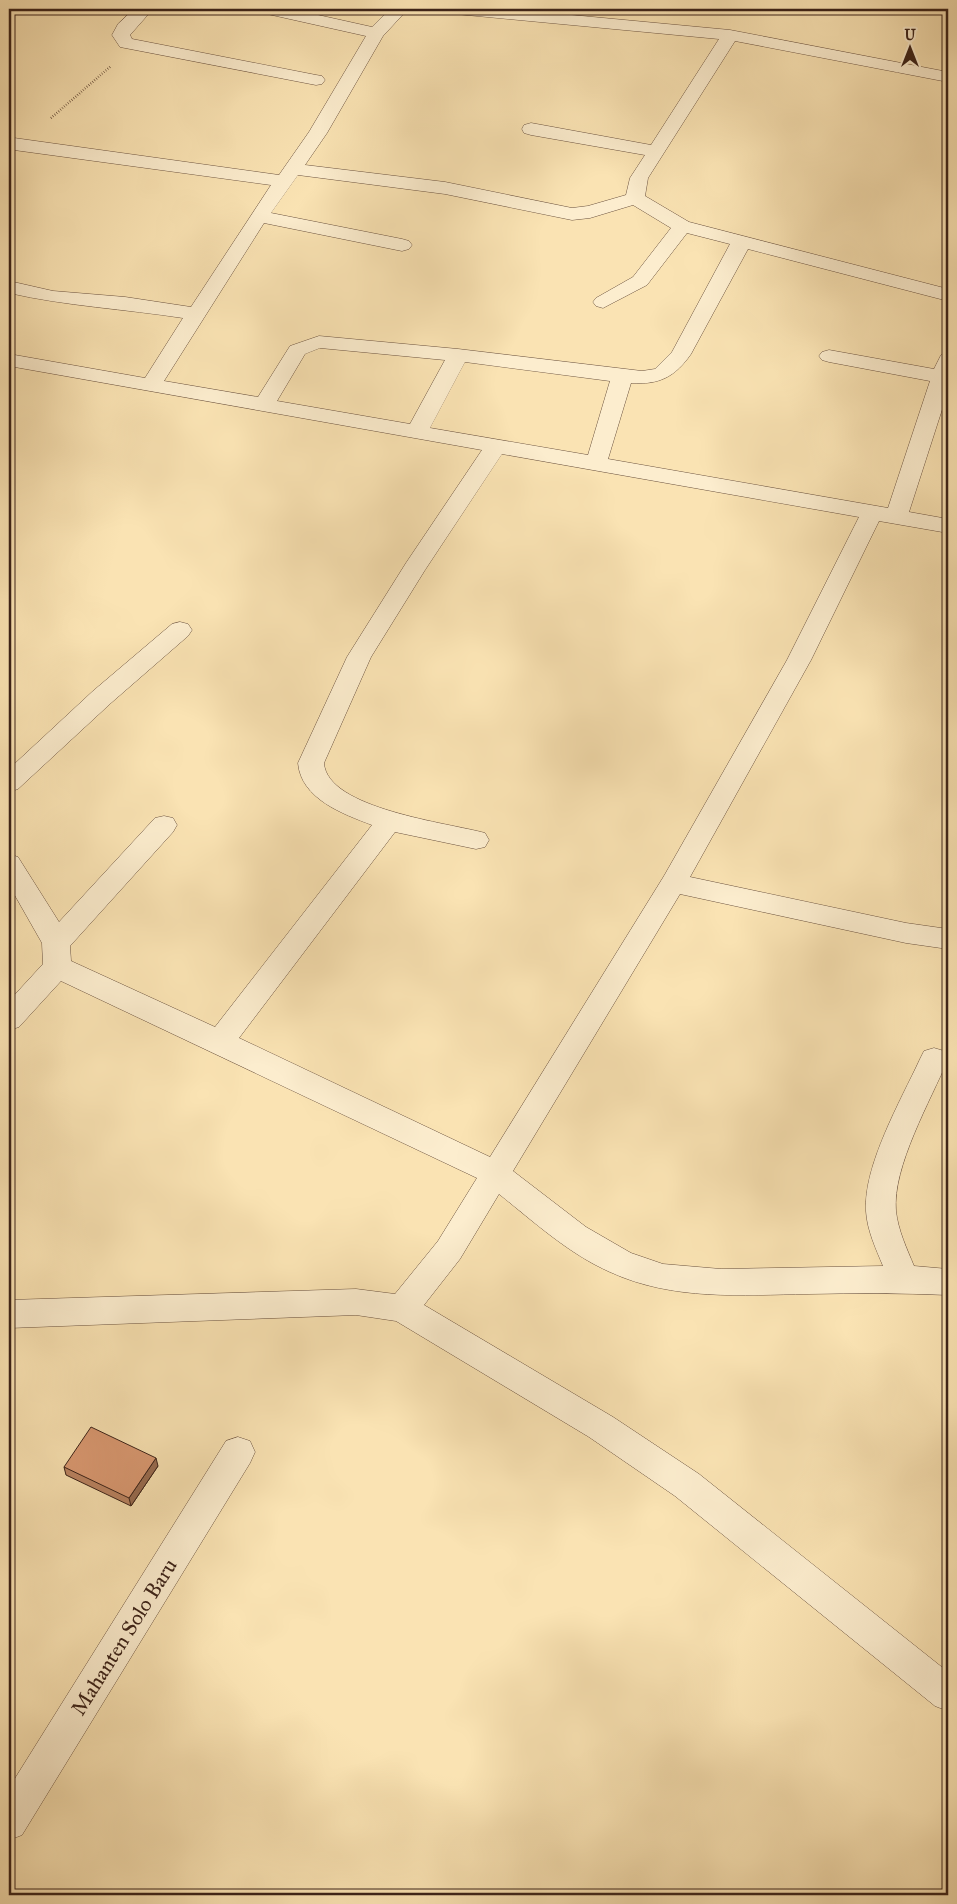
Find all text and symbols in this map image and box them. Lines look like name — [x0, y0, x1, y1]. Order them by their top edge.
north arrow — [884, 22, 934, 72]
text: U — [904, 27, 916, 44]
street label: Mahanten Solo Baru — [65, 1554, 183, 1720]

